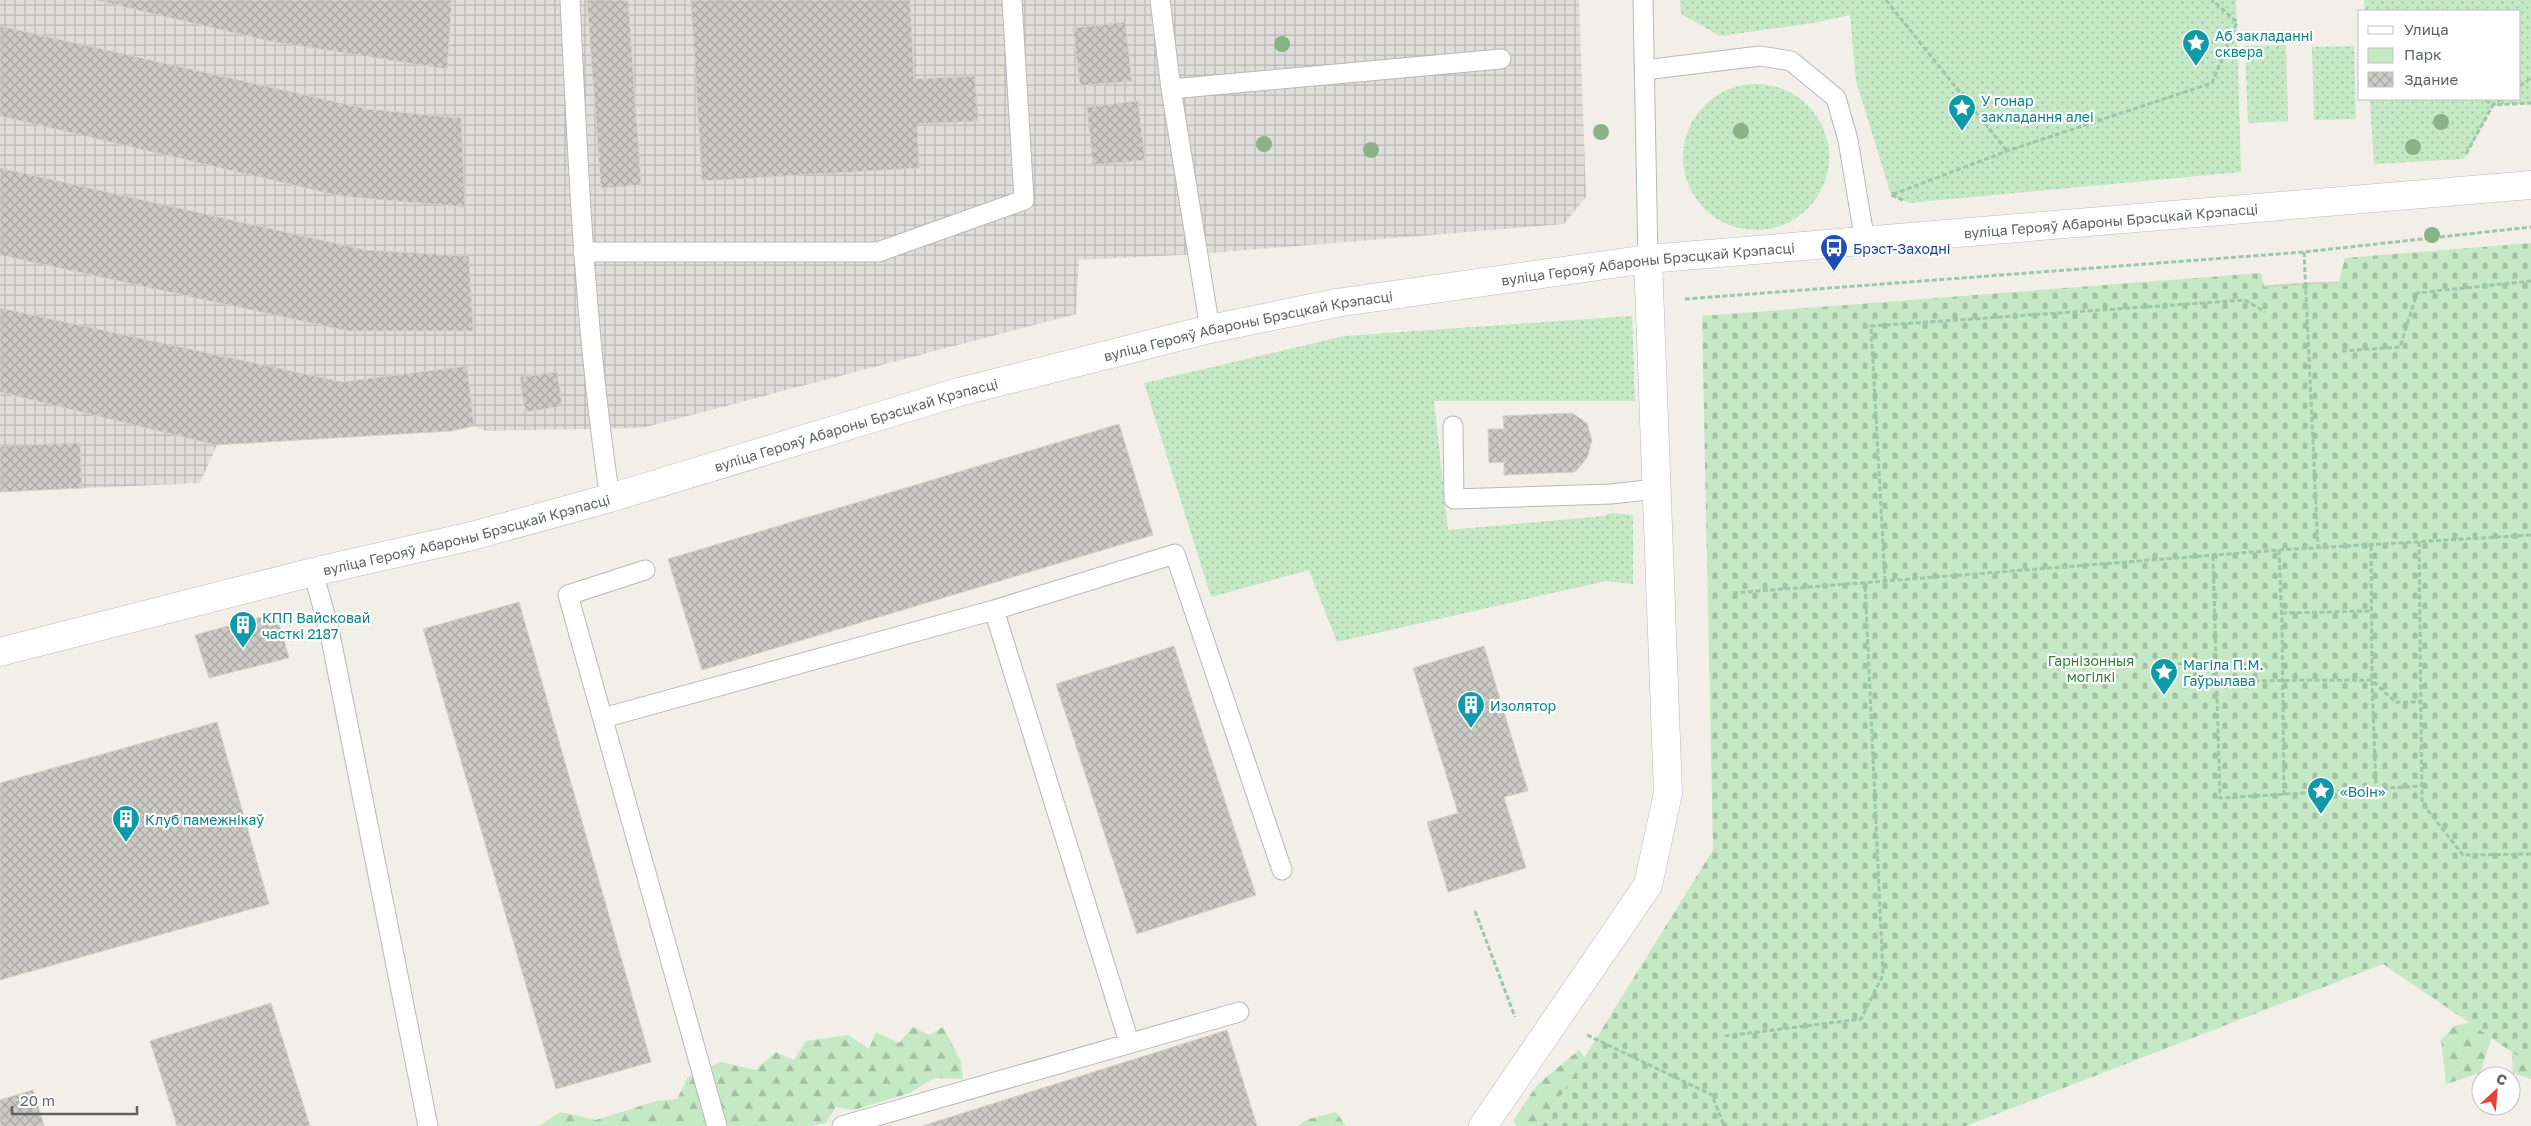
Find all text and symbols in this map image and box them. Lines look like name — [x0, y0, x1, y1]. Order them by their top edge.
legend — [2358, 10, 2521, 100]
text: Улица — [2404, 20, 2449, 38]
place label: Аб закладанні сквера — [2215, 27, 2313, 60]
place icon: Аб закладанні сквера — [2181, 28, 2211, 67]
text: Парк — [2404, 45, 2442, 63]
text: Здание — [2404, 70, 2458, 88]
place label: У гонар закладання алеі — [1981, 92, 2094, 125]
place icon: У гонар закладання алеі — [1947, 93, 1977, 132]
street label: вуліца Герояў Абароны Брэсцкай Крэпасці — [1963, 199, 2259, 241]
bus stop icon: Брэст-Заходні — [1819, 233, 1849, 272]
street label: вуліца Герояў Абароны Брэсцкай Крэпасці — [1500, 238, 1795, 288]
place label: Брэст-Заходні — [1853, 240, 1951, 257]
street label: вуліца Герояў Абароны Брэсцкай Крэпасці — [1102, 287, 1394, 364]
street label: вуліца Герояў Абароны Брэсцкай Крэпасці — [712, 374, 1000, 474]
street label: вуліца Герояў Абароны Брэсцкай Крэпасці — [321, 490, 612, 578]
place label: КПП Вайсковай часткі 2187 — [262, 609, 370, 642]
building icon: КПП Вайсковай часткі 2187 — [228, 610, 258, 649]
park label: Гарнізонныя могілкі — [2048, 652, 2134, 685]
place label: Магіла П.М. Гаўрылава — [2183, 656, 2264, 689]
place icon: Магіла П.М. Гаўрылава — [2149, 657, 2179, 696]
building icon: Изолятор — [1456, 690, 1486, 729]
place label: Изолятор — [1490, 697, 1556, 714]
place icon: «Воін» — [2306, 776, 2336, 815]
place label: «Воін» — [2340, 783, 2386, 800]
building icon: Клуб памежнікаў — [111, 804, 141, 843]
place label: Клуб памежнікаў — [145, 811, 264, 828]
north arrow — [2471, 1066, 2521, 1116]
text: С — [2494, 1069, 2510, 1089]
scale bar — [12, 1084, 138, 1116]
text: 20 m — [20, 1091, 55, 1109]

